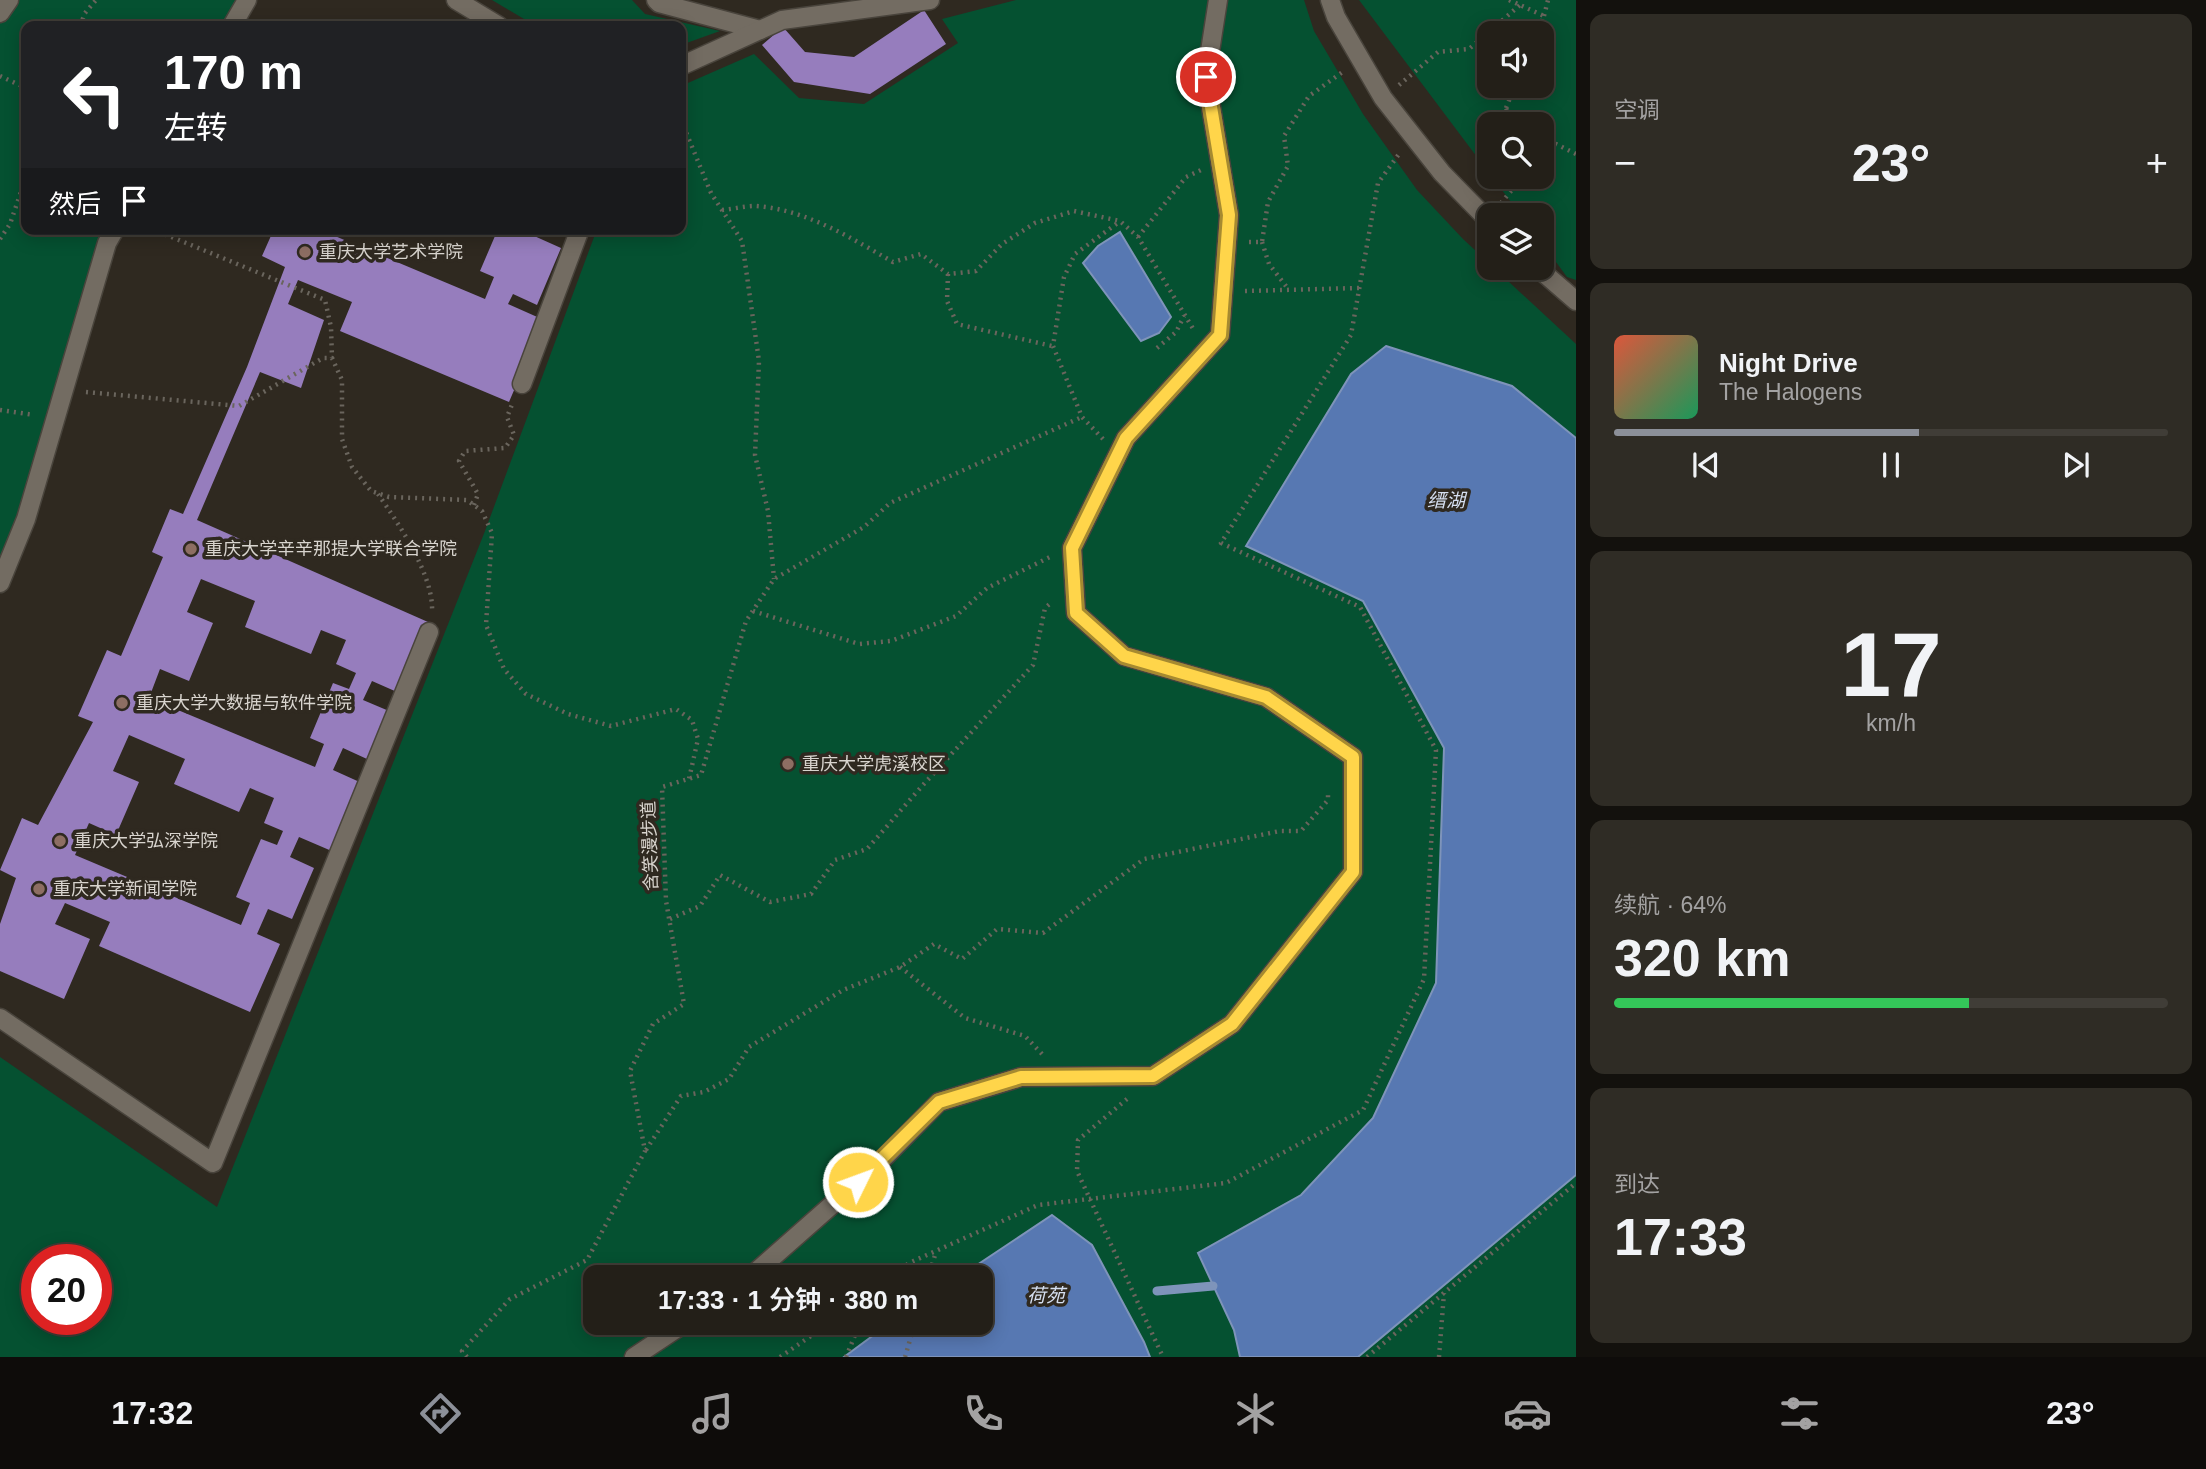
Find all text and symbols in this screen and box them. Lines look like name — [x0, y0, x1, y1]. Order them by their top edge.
map controls — [1477, 21, 1554, 280]
button: sound — [1477, 21, 1554, 98]
text: 170 m — [164, 45, 303, 99]
pin — [1176, 47, 1236, 107]
icon: left — [49, 49, 140, 140]
icon: arrive — [1187, 58, 1225, 96]
text: 空调 — [1614, 97, 1660, 123]
text: 左转 — [164, 110, 228, 146]
button: search — [1477, 112, 1554, 189]
text: 23° — [1852, 134, 1930, 192]
text: − — [1614, 142, 1636, 184]
text: + — [2146, 142, 2168, 184]
icon: arrive — [115, 182, 153, 220]
text: 然后 — [49, 189, 101, 219]
button: layers — [1477, 203, 1554, 280]
place label: 重庆大学艺术学院 — [319, 242, 463, 262]
marker: 重庆大学艺术学院 — [297, 244, 313, 260]
text: Night Drive — [1719, 348, 1858, 378]
text: The Halogens — [1719, 379, 1862, 405]
icon: previous — [1687, 446, 1725, 484]
icon: pause — [1872, 446, 1910, 484]
icon: next — [2057, 446, 2095, 484]
water label: 缙湖 — [1427, 490, 1468, 511]
place label: 重庆大学辛辛那提大学联合学院 — [205, 539, 457, 559]
marker: 重庆大学辛辛那提大学联合学院 — [183, 541, 199, 557]
text: 17 — [1840, 614, 1942, 715]
place label: 重庆大学大数据与软件学院 — [136, 693, 352, 713]
marker: 重庆大学大数据与软件学院 — [114, 695, 130, 711]
text: km/h — [1866, 710, 1916, 736]
place label: 重庆大学虎溪校区 — [802, 754, 946, 774]
marker: 重庆大学虎溪校区 — [780, 756, 796, 772]
street label: 含笑漫步道 — [638, 801, 662, 891]
place label: 重庆大学弘深学院 — [74, 831, 218, 851]
marker: 重庆大学弘深学院 — [52, 833, 68, 849]
place label: 重庆大学新闻学院 — [53, 879, 197, 899]
marker: 重庆大学新闻学院 — [31, 881, 47, 897]
text: 续航 · 64% — [1614, 892, 1726, 918]
text: 320 km — [1614, 929, 1790, 987]
position arrow — [821, 1145, 895, 1219]
text: 到达 — [1614, 1171, 1660, 1197]
text: 17:33 — [1614, 1208, 1747, 1266]
speed limit sign: 20 — [21, 1244, 112, 1335]
text: 17:33 · 1 分钟 · 380 m — [658, 1285, 918, 1315]
water label: 荷苑 — [1027, 1285, 1068, 1306]
icon: directions — [416, 1389, 465, 1438]
icon: music — [688, 1389, 737, 1438]
icon: phone — [959, 1389, 1008, 1438]
icon: climate — [1231, 1389, 1280, 1438]
icon: car — [1503, 1389, 1552, 1438]
icon: filters — [1775, 1389, 1824, 1438]
text: 17:32 — [111, 1395, 193, 1431]
text: 23° — [2046, 1395, 2095, 1431]

